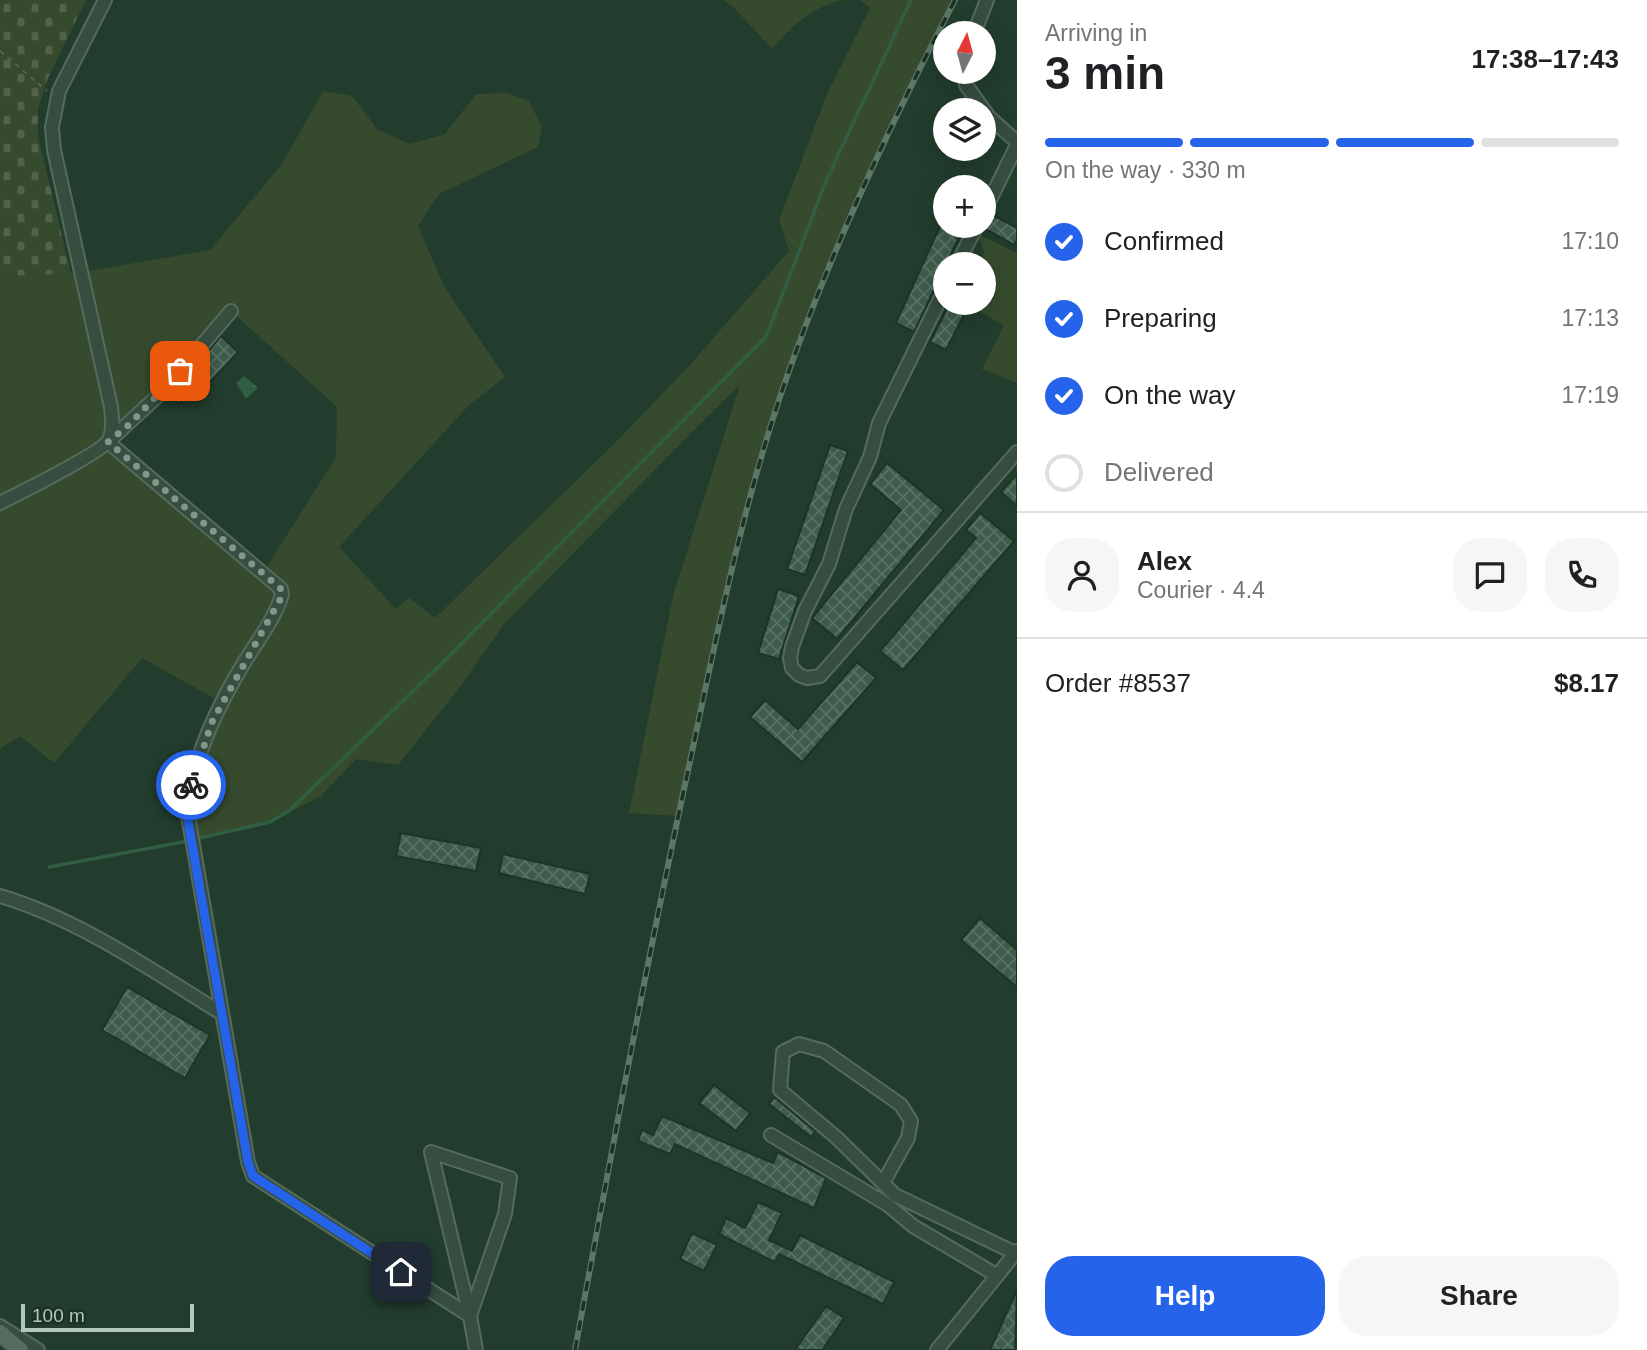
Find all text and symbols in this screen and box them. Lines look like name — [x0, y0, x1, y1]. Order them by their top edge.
text: Arriving in — [1045, 20, 1147, 46]
north arrow — [933, 21, 996, 84]
map controls — [933, 21, 996, 315]
text: 17:38–17:43 — [1472, 44, 1619, 74]
text: 3 min — [1045, 47, 1165, 99]
button: layers — [933, 98, 996, 161]
text: On the way · 330 m — [1045, 157, 1246, 183]
button: + — [933, 175, 996, 238]
icon: check — [1045, 223, 1083, 261]
text: Confirmed — [1104, 226, 1224, 256]
text: 17:10 — [1561, 228, 1619, 254]
button: − — [933, 252, 996, 315]
icon: check — [1045, 300, 1083, 338]
text: Preparing — [1104, 303, 1217, 333]
text: 17:13 — [1561, 305, 1619, 331]
pin — [150, 341, 210, 401]
icon: bag — [161, 352, 199, 390]
icon: check — [1045, 377, 1083, 415]
text: On the way — [1104, 380, 1236, 410]
text: 17:19 — [1561, 382, 1619, 408]
text: Delivered — [1104, 457, 1214, 487]
button: person — [1045, 538, 1119, 612]
button: chat — [1453, 538, 1527, 612]
button: phone — [1545, 538, 1619, 612]
text: Alex — [1137, 546, 1192, 576]
text: Courier · 4.4 — [1137, 577, 1265, 603]
text: Order #8537 — [1045, 668, 1191, 698]
text: $8.17 — [1554, 668, 1619, 698]
courier — [156, 750, 226, 820]
icon: bike — [172, 766, 210, 804]
pin — [371, 1242, 431, 1302]
icon: home — [382, 1253, 420, 1291]
button: Help — [1045, 1256, 1325, 1336]
button: Share — [1339, 1256, 1619, 1336]
scale bar — [21, 1301, 194, 1333]
text: 100 m — [32, 1305, 85, 1326]

